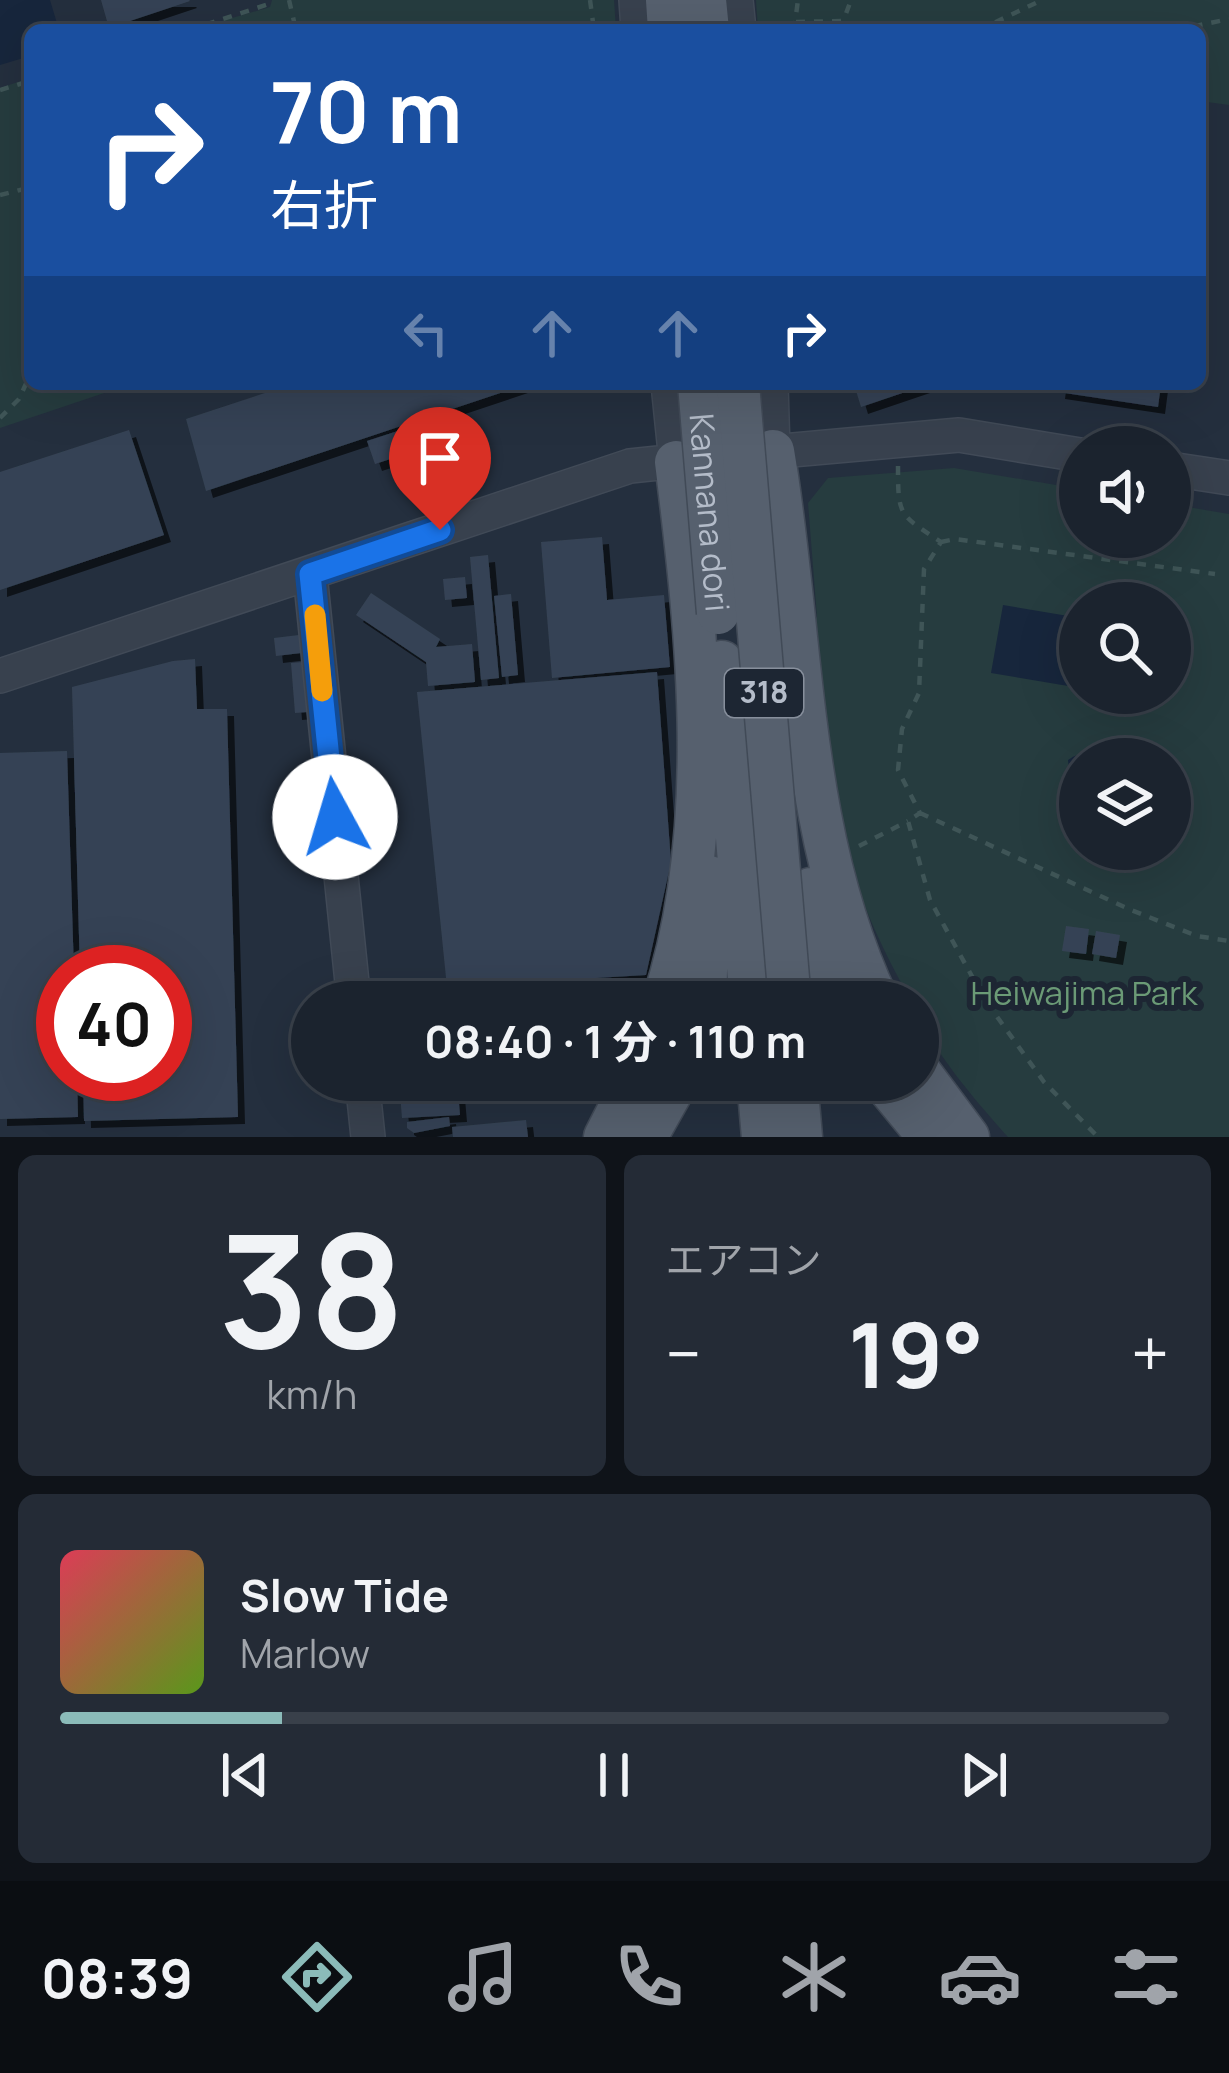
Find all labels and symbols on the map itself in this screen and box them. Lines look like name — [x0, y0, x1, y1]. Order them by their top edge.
pin — [389, 407, 491, 530]
street label: Kannana dori — [680, 412, 741, 613]
road number: 318 — [725, 669, 803, 717]
position arrow — [272, 754, 398, 880]
speed limit sign: 40 — [36, 945, 192, 1101]
park label: Heiwajima Park — [971, 970, 1199, 1015]

